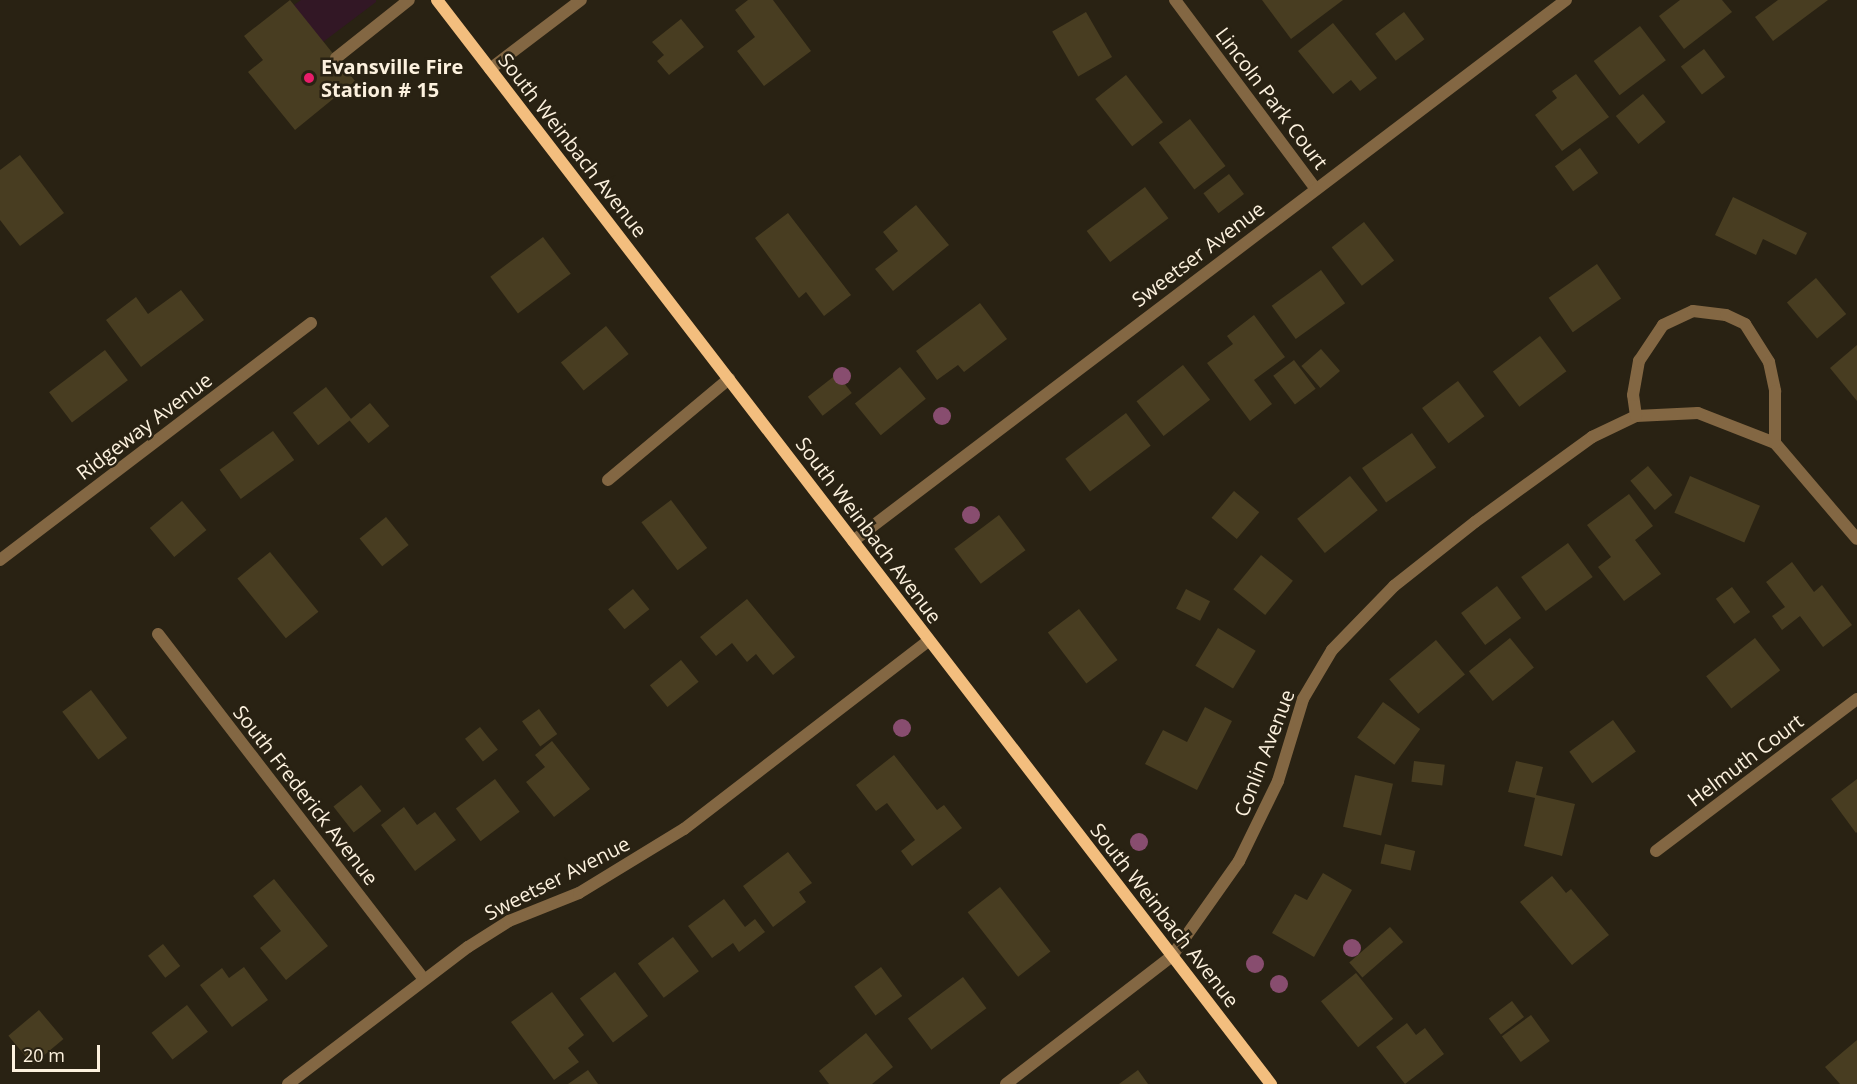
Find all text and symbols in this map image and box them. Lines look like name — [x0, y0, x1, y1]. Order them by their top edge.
street label: Lincoln Park Court — [1211, 22, 1333, 174]
street label: South Weinbach Avenue — [494, 48, 652, 242]
place label: Evansville Fire Station # 15 — [321, 54, 463, 101]
marker: Evansville Fire Station # 15 — [302, 71, 316, 85]
street label: Sweetser Avenue — [1127, 196, 1269, 312]
street label: Ridgeway Avenue — [72, 367, 216, 485]
street label: South Weinbach Avenue — [791, 432, 947, 628]
street label: Conlin Avenue — [1229, 686, 1299, 820]
street label: South Frederick Avenue — [228, 700, 384, 890]
street label: Helmuth Court — [1682, 709, 1808, 811]
street label: South Weinbach Avenue — [1086, 818, 1244, 1012]
street label: Sweetser Avenue — [480, 831, 634, 925]
scale bar — [15, 1033, 104, 1071]
text: 20 m — [23, 1043, 65, 1067]

